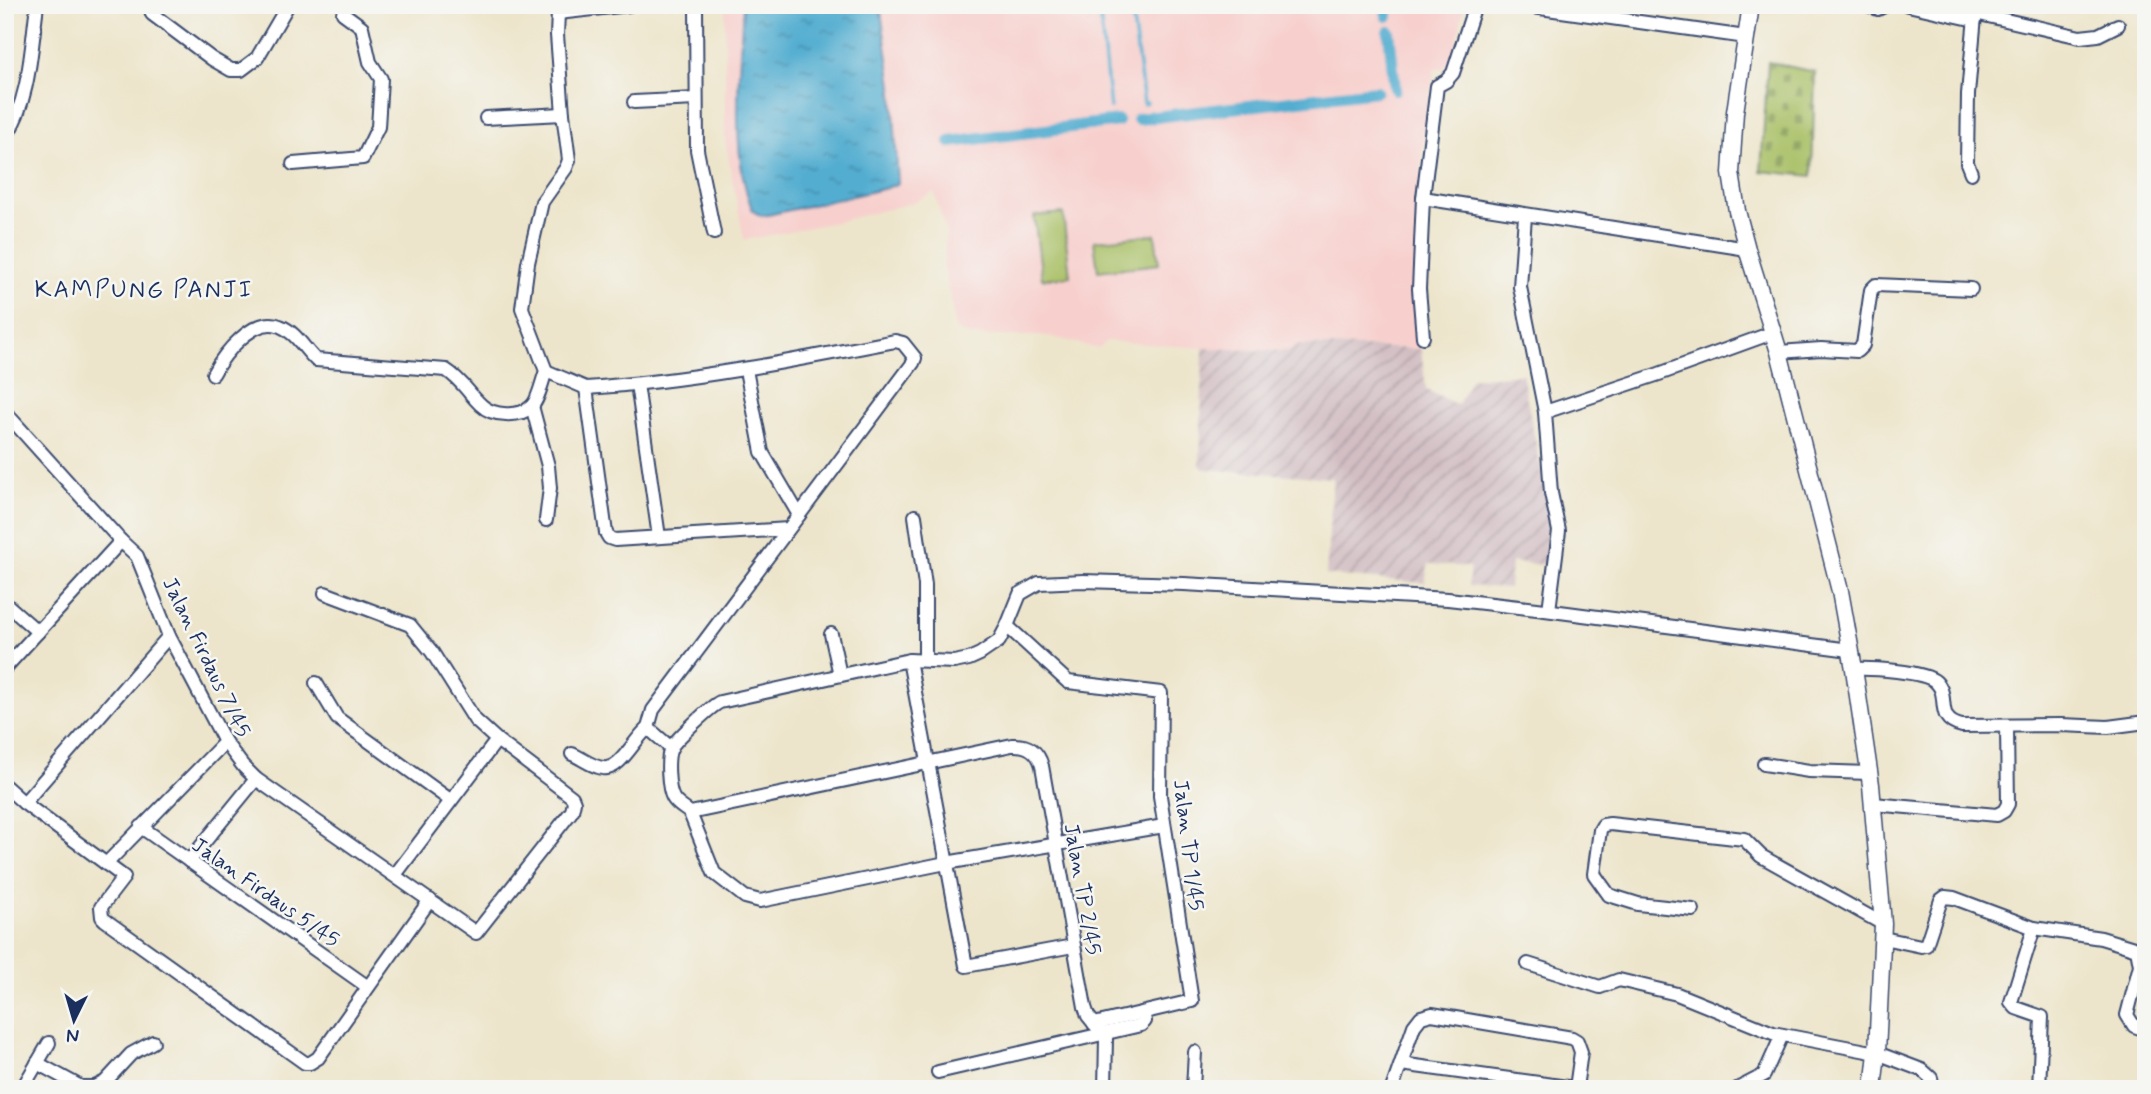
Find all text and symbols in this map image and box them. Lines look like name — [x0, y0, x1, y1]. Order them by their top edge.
district label: KAMPUNG PANJI — [35, 275, 253, 306]
street label: Jalan Firdaus 7/45 — [155, 573, 257, 742]
street label: Jalan TP 1/45 — [1166, 778, 1210, 912]
street label: Jalan TP 2/45 — [1057, 821, 1107, 957]
street label: Jalan Firdaus 5/45 — [186, 831, 345, 954]
north arrow — [38, 986, 108, 1056]
text: N — [65, 1022, 80, 1048]

